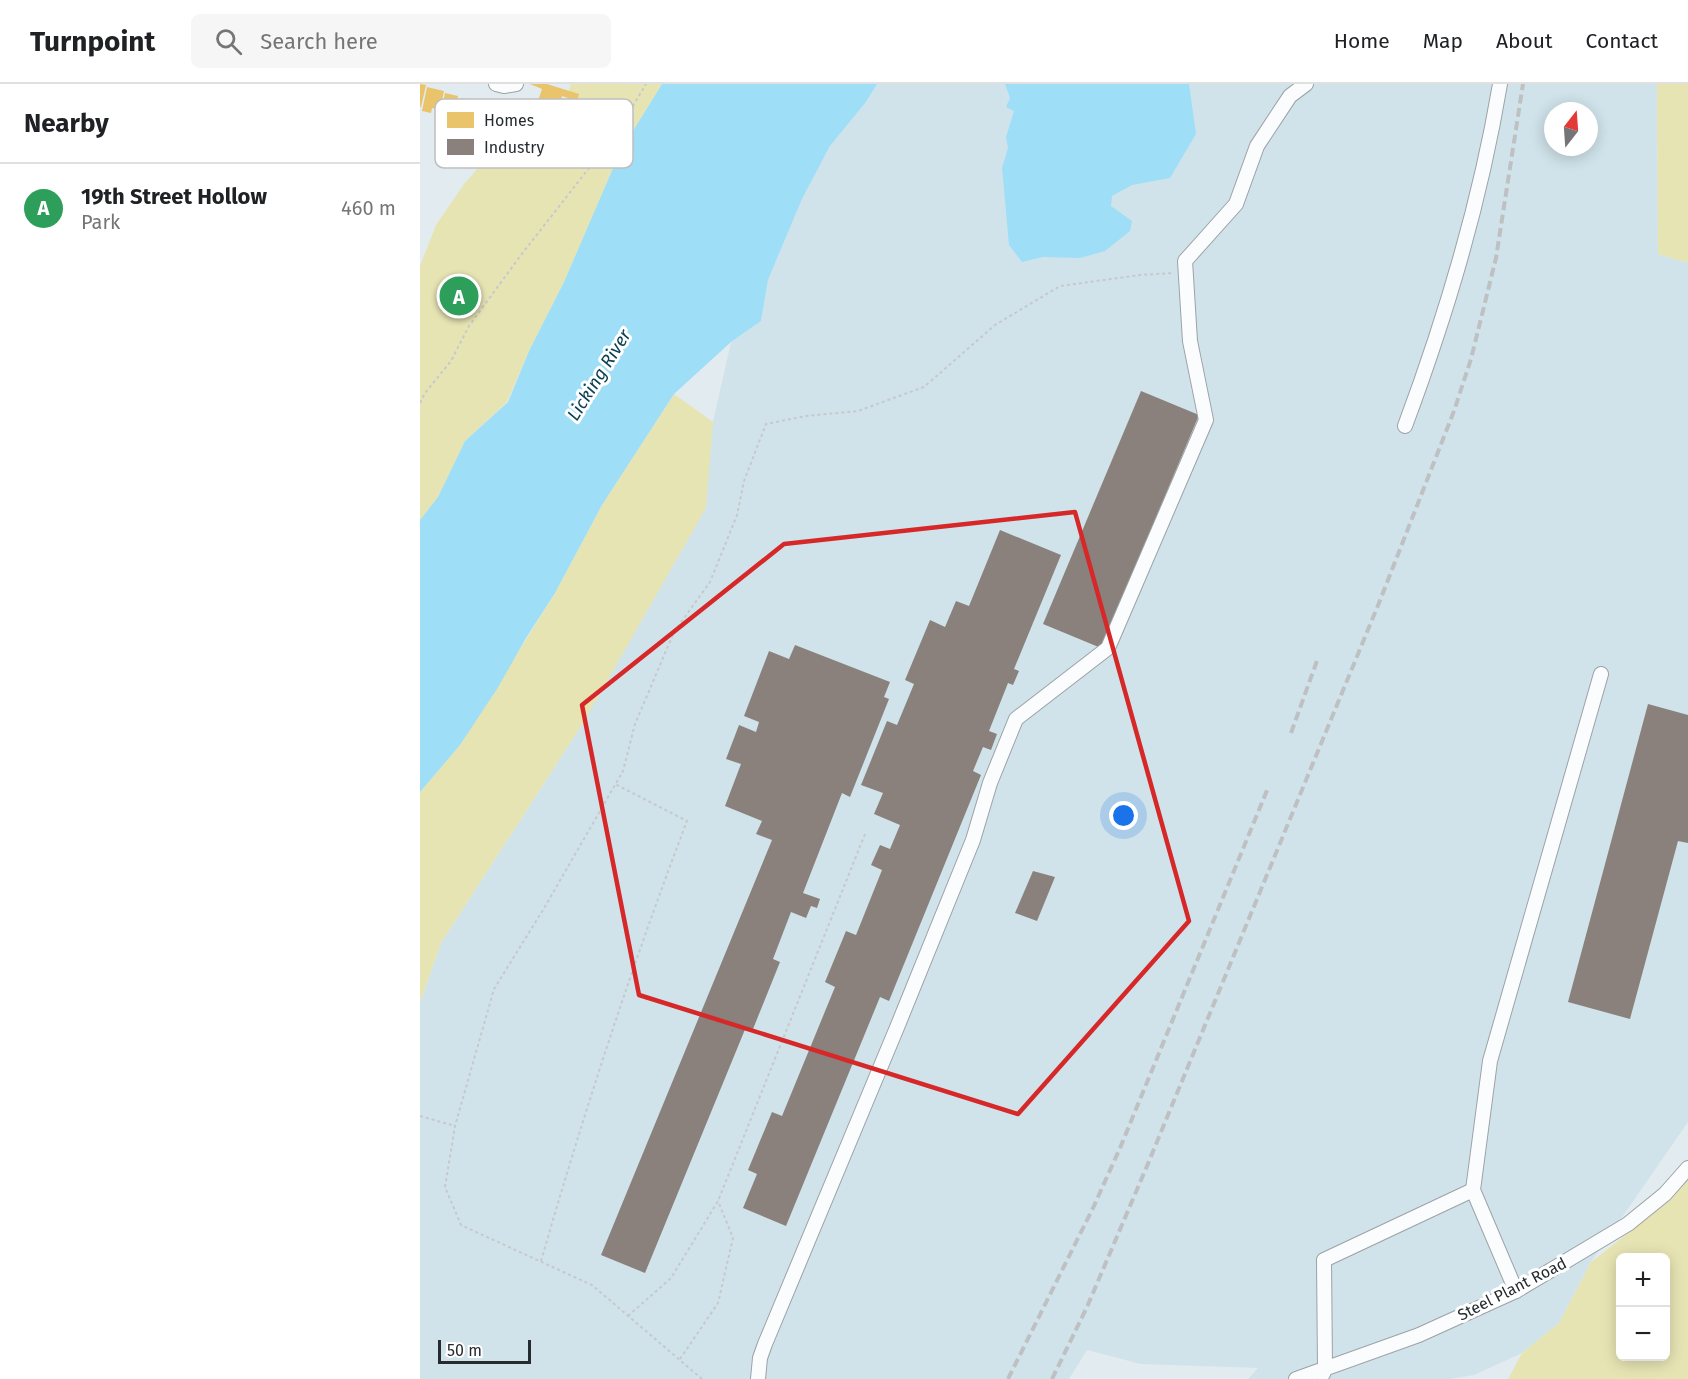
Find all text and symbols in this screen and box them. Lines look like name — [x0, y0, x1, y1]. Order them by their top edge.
search box — [191, 14, 611, 68]
text: Turnpoint — [30, 25, 155, 58]
icon: search — [212, 25, 245, 58]
text: Search here — [260, 28, 378, 55]
text: Home — [1334, 28, 1390, 54]
text: Map — [1423, 28, 1463, 54]
text: About — [1496, 28, 1553, 54]
text: Contact — [1586, 28, 1658, 54]
legend — [435, 99, 633, 168]
north arrow — [1544, 102, 1598, 156]
text: Nearby — [24, 108, 109, 139]
text: Homes — [484, 111, 534, 130]
text: Industry — [484, 138, 544, 157]
text: 19th Street Hollow — [81, 183, 267, 210]
text: A — [38, 196, 49, 220]
text: 460 m — [341, 196, 396, 220]
text: Park — [81, 210, 120, 234]
pin: A — [440, 274, 478, 318]
water label: Licking River — [562, 324, 636, 425]
your location — [1109, 801, 1138, 830]
street label: Steel Plant Road — [1455, 1253, 1569, 1325]
map controls — [1616, 1253, 1670, 1361]
button: + — [1616, 1253, 1670, 1307]
button: − — [1616, 1307, 1670, 1361]
scale bar — [438, 1337, 531, 1364]
text: 50 m — [447, 1341, 482, 1360]

